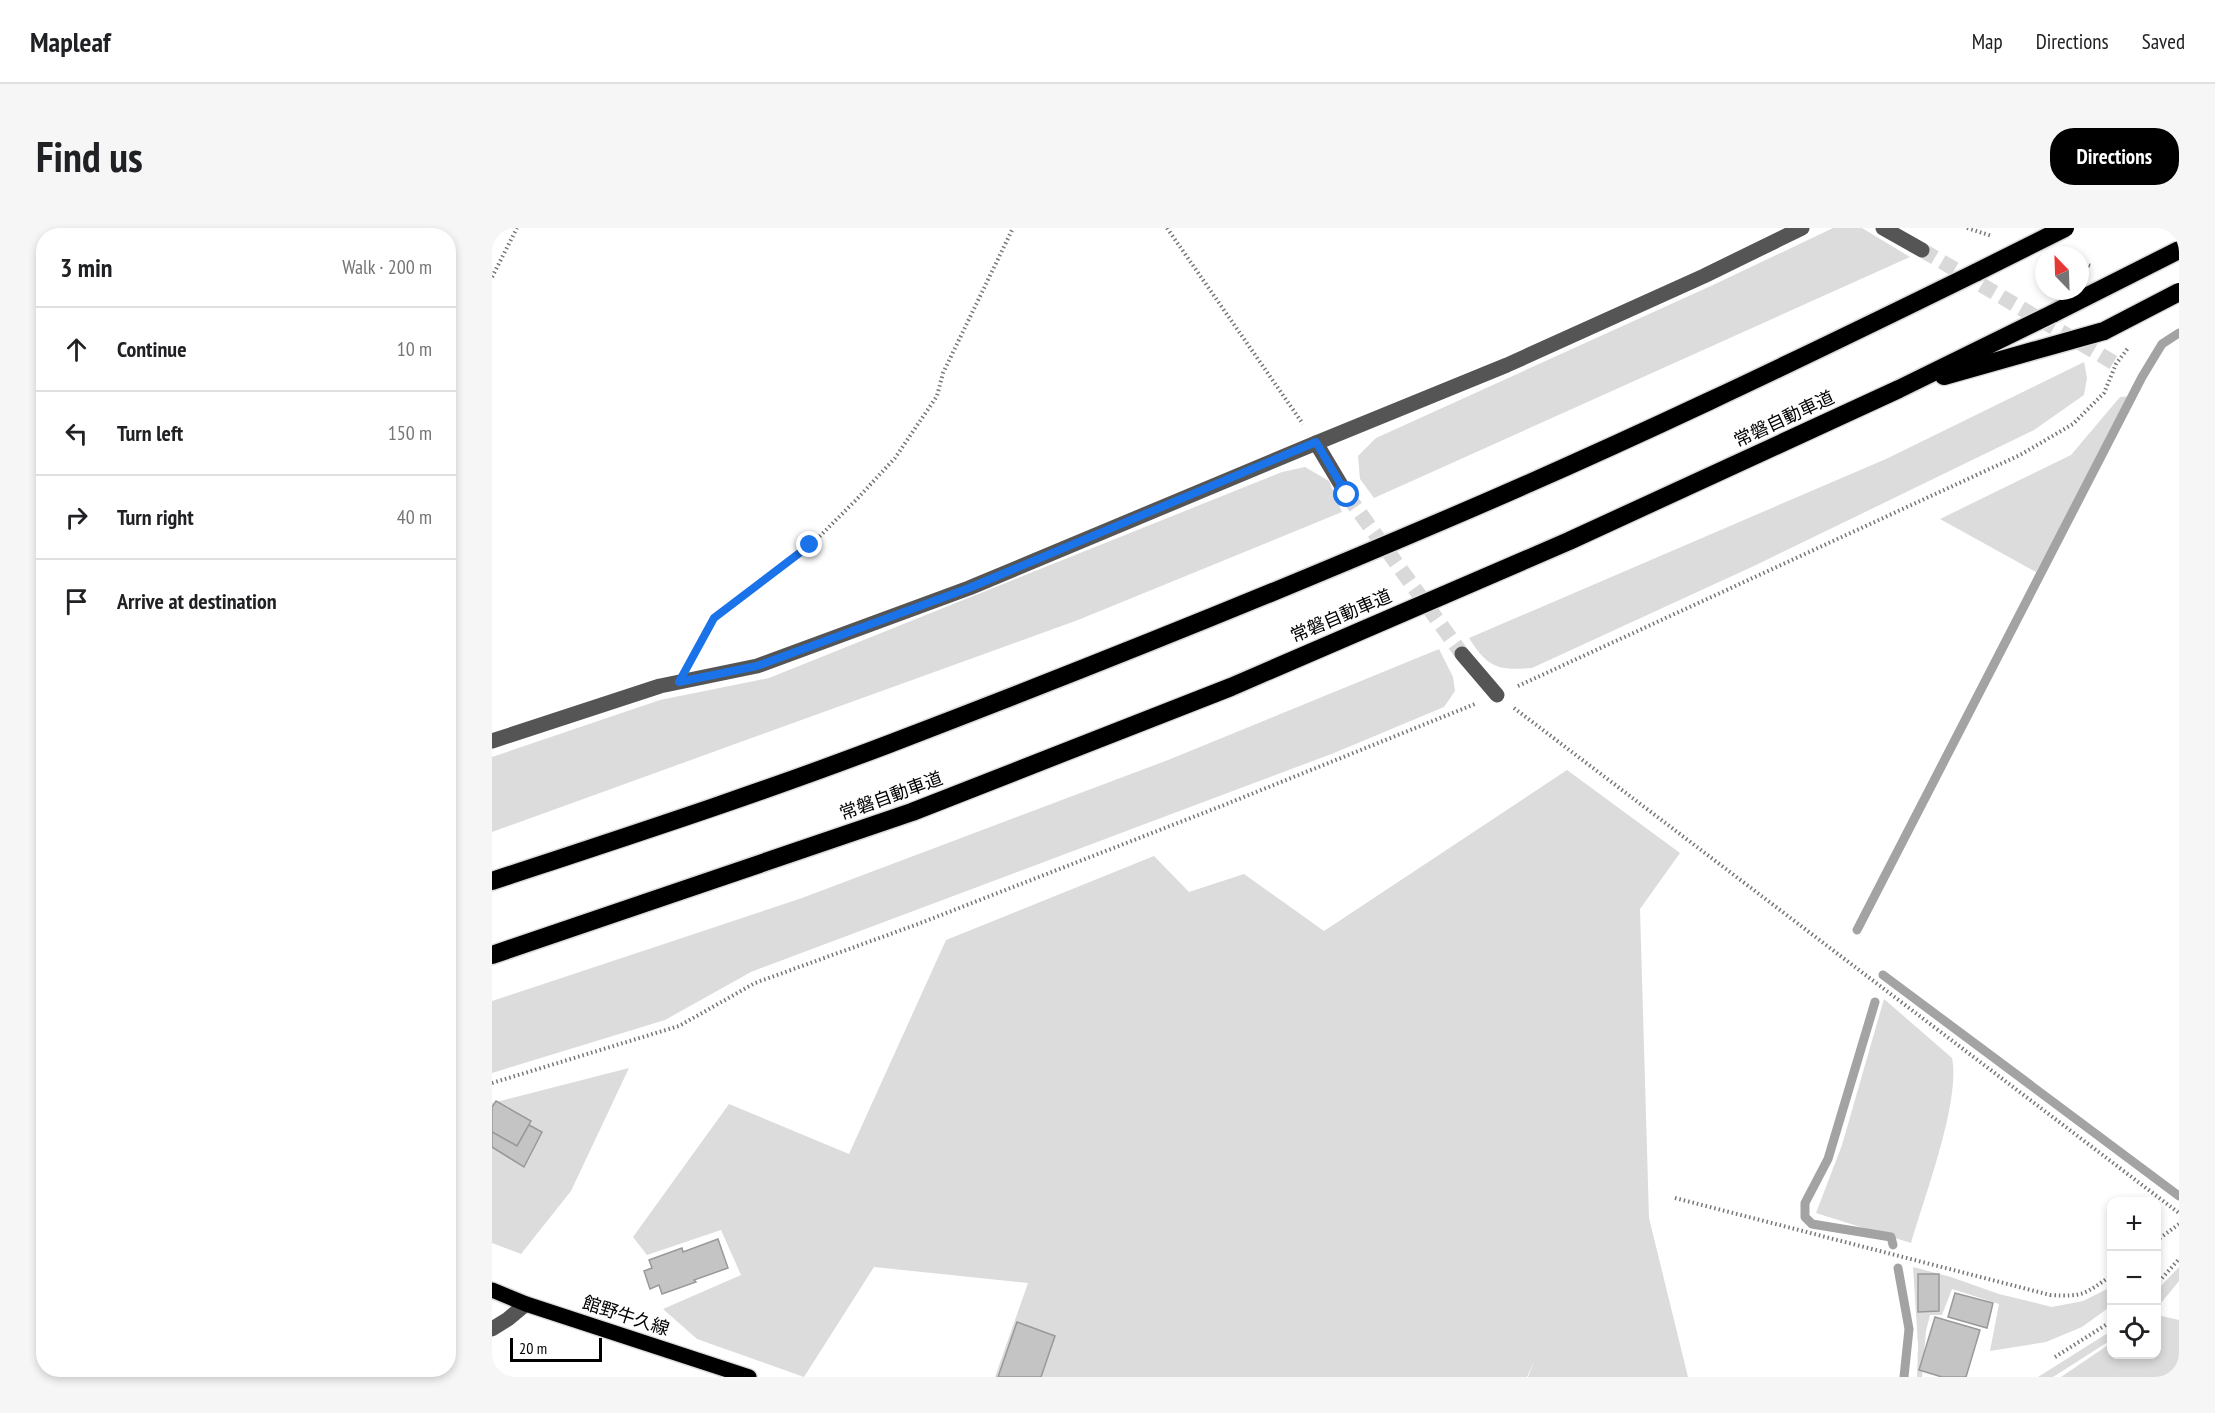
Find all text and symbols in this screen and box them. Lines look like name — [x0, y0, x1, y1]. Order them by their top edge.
text: Mapleaf — [30, 23, 111, 60]
text: Map — [1972, 28, 2003, 55]
text: Directions — [2036, 28, 2109, 55]
text: Saved — [2142, 28, 2185, 55]
button: Directions — [2050, 128, 2179, 185]
text: Find us — [36, 129, 143, 184]
north arrow — [2035, 246, 2089, 300]
text: 3 min — [60, 251, 113, 284]
text: Walk · 200 m — [342, 254, 432, 280]
icon: ahead — [60, 333, 93, 366]
text: Continue — [117, 335, 187, 363]
text: 10 m — [397, 336, 432, 362]
street label: 常磐自動車道 — [1730, 385, 1838, 452]
icon: left — [60, 417, 93, 450]
text: Turn left — [117, 419, 183, 447]
text: 150 m — [388, 420, 432, 446]
route start — [1333, 481, 1359, 507]
icon: right — [60, 501, 93, 534]
text: Turn right — [117, 503, 194, 531]
text: 40 m — [397, 504, 432, 530]
route end — [796, 531, 822, 557]
street label: 常磐自動車道 — [1287, 584, 1395, 647]
icon: arrive — [60, 585, 93, 618]
text: Arrive at destination — [117, 587, 277, 615]
street label: 常磐自動車道 — [836, 766, 946, 825]
map controls — [2107, 1197, 2161, 1359]
button: + — [2107, 1197, 2161, 1251]
button: − — [2107, 1251, 2161, 1305]
street label: 館野牛久線 — [580, 1291, 673, 1340]
button: locate — [2107, 1305, 2161, 1359]
scale bar — [510, 1335, 602, 1362]
text: 20 m — [519, 1338, 547, 1358]

